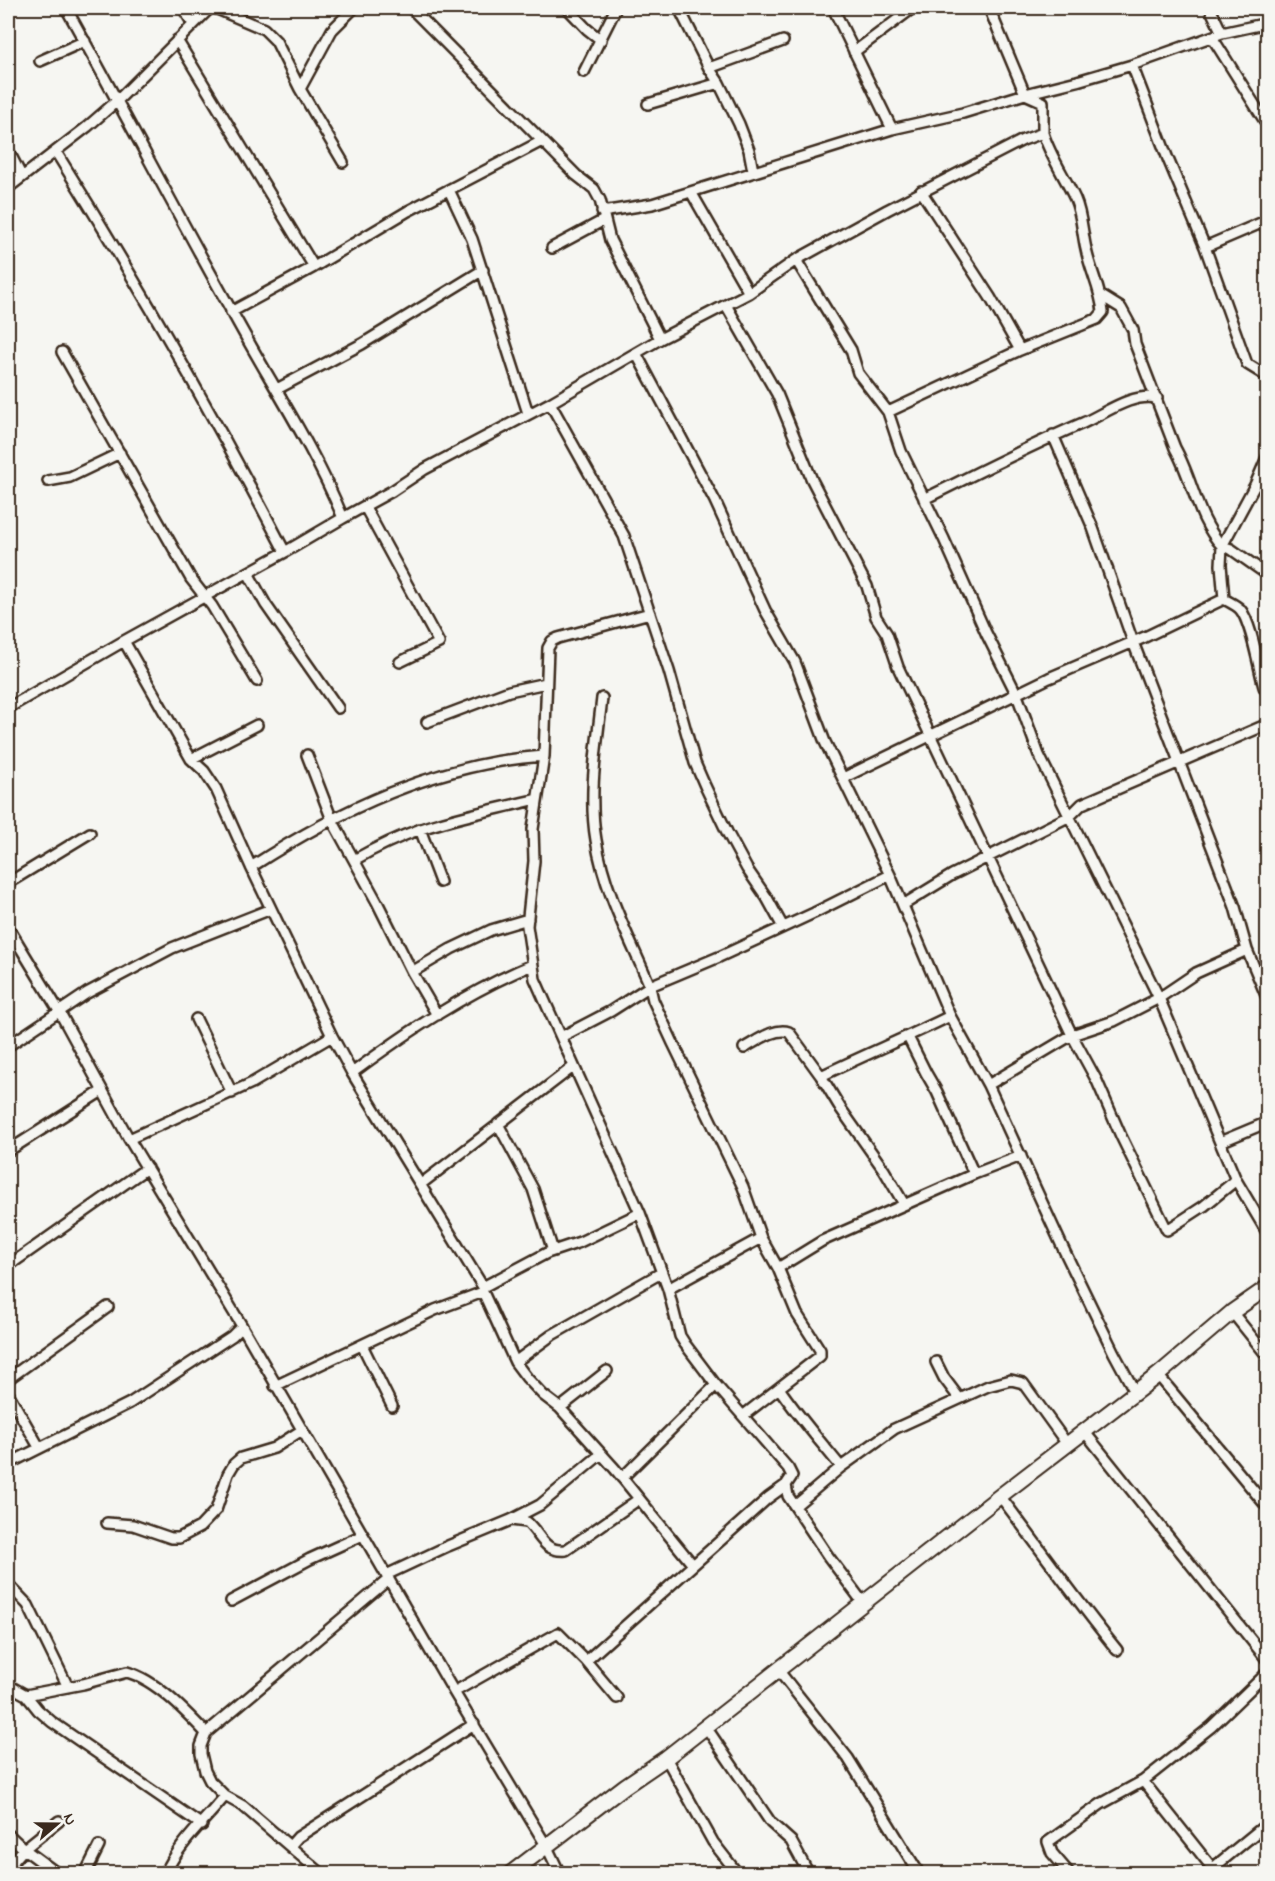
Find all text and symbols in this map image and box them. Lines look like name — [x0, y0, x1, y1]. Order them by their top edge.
north arrow — [27, 1794, 87, 1854]
text: N — [56, 1810, 82, 1829]

